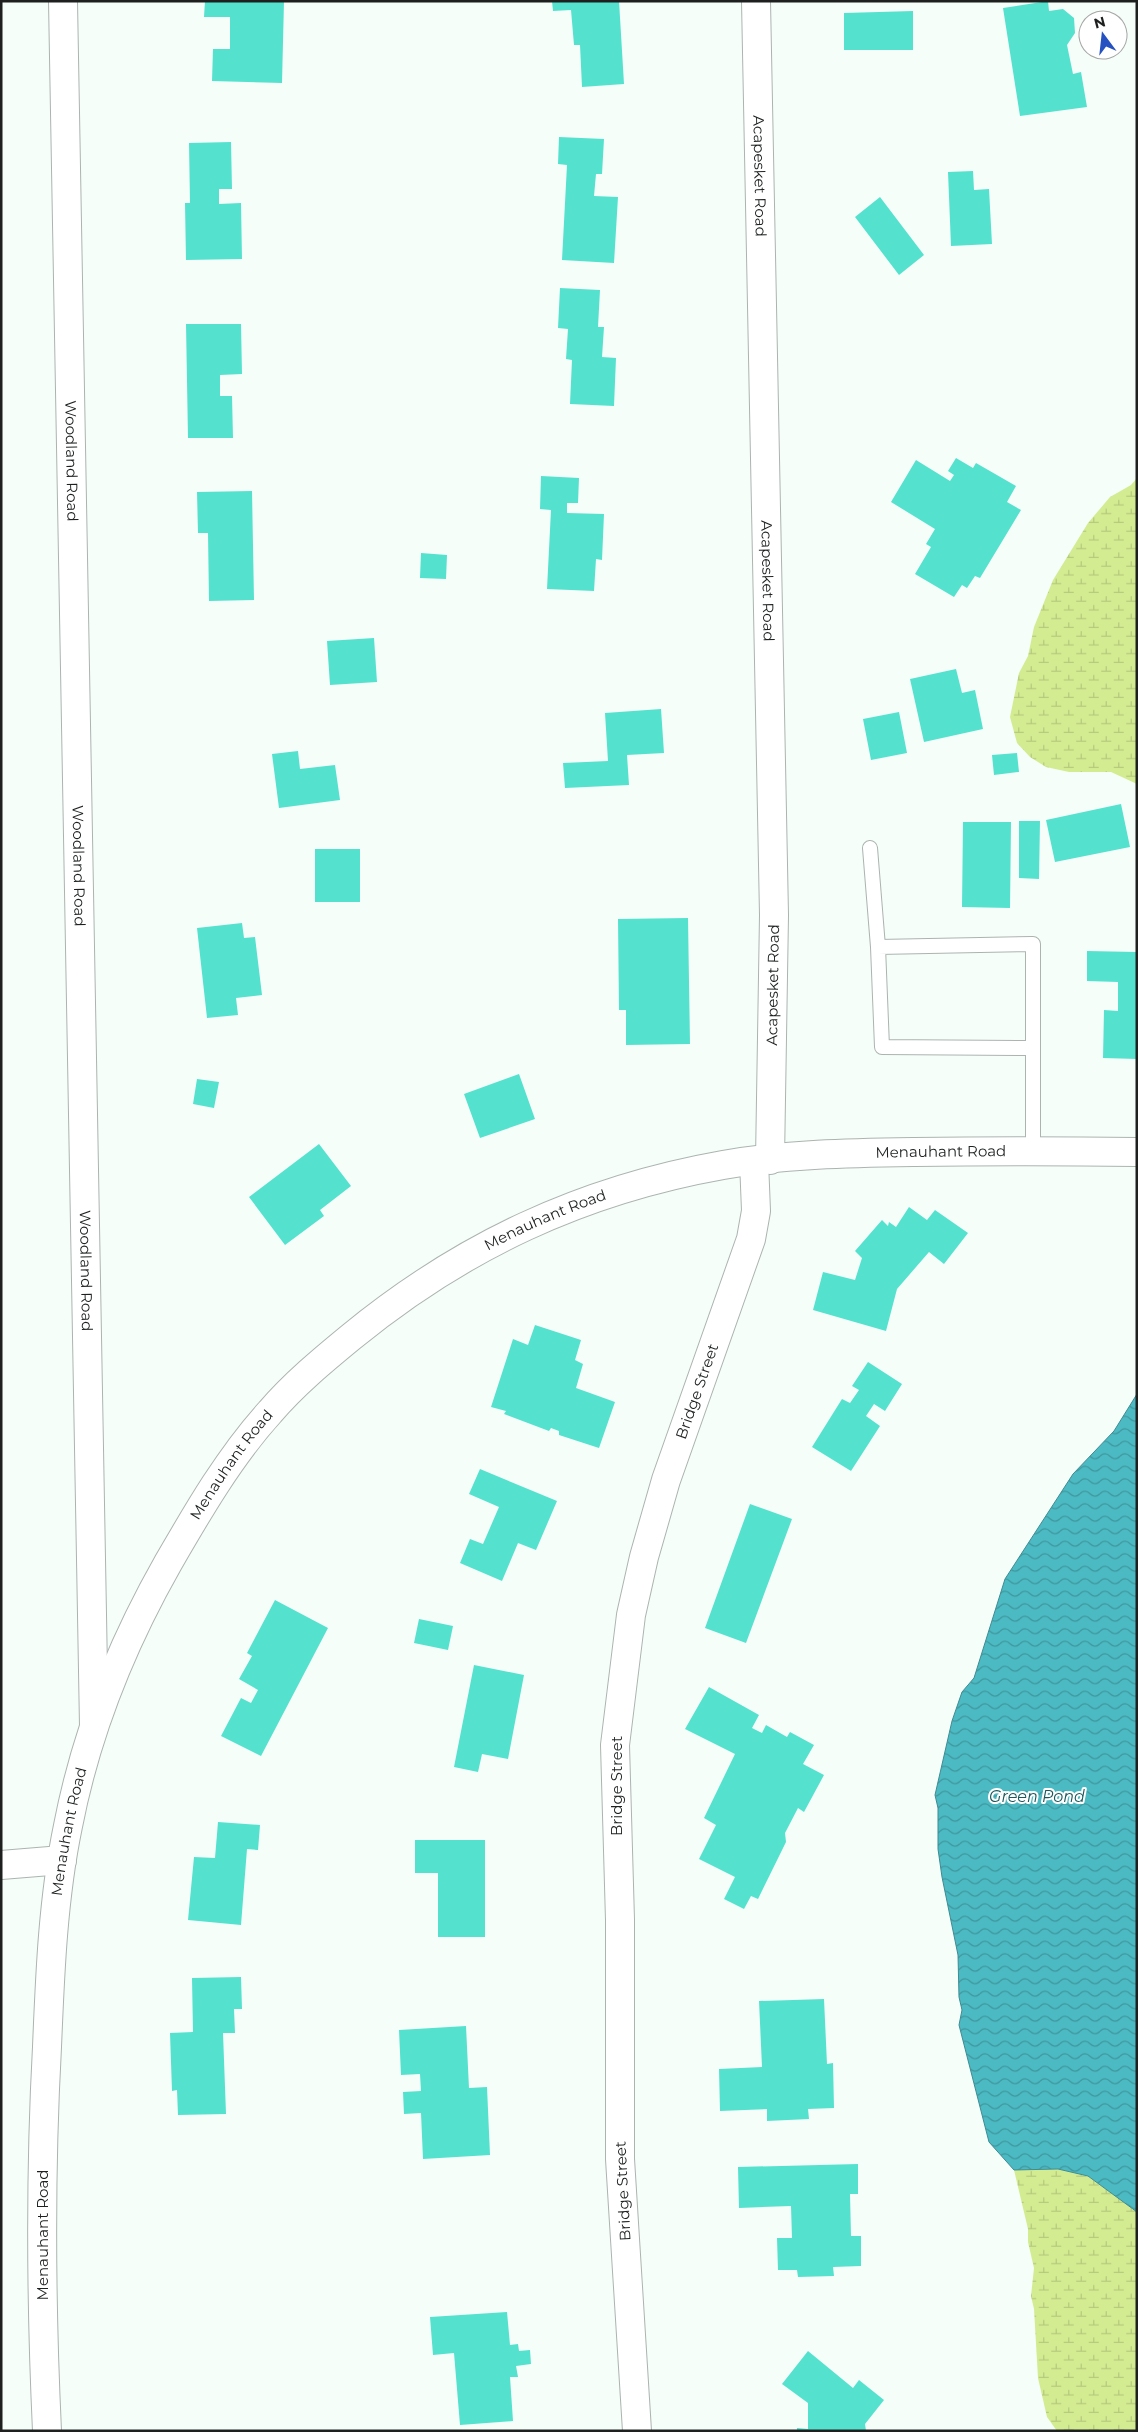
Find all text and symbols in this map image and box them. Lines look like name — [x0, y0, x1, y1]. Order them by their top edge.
north arrow — [1078, 10, 1128, 60]
text: N — [1092, 12, 1107, 33]
street label: Acapesket Road — [749, 115, 771, 237]
street label: Woodland Road — [61, 400, 82, 522]
street label: Acapesket Road — [757, 520, 779, 642]
street label: Woodland Road — [68, 805, 90, 927]
street label: Acapesket Road — [762, 924, 783, 1046]
street label: Menauhant Road — [875, 1141, 1006, 1162]
street label: Menauhant Road — [481, 1185, 608, 1254]
street label: Woodland Road — [76, 1210, 97, 1332]
street label: Bridge Street — [671, 1341, 722, 1442]
street label: Menauhant Road — [185, 1405, 277, 1523]
street label: Bridge Street — [607, 1736, 626, 1836]
street label: Menauhant Road — [47, 1765, 90, 1897]
water label: Green Pond — [989, 1787, 1085, 1806]
street label: Bridge Street — [610, 2141, 635, 2241]
street label: Menauhant Road — [33, 2170, 52, 2300]

